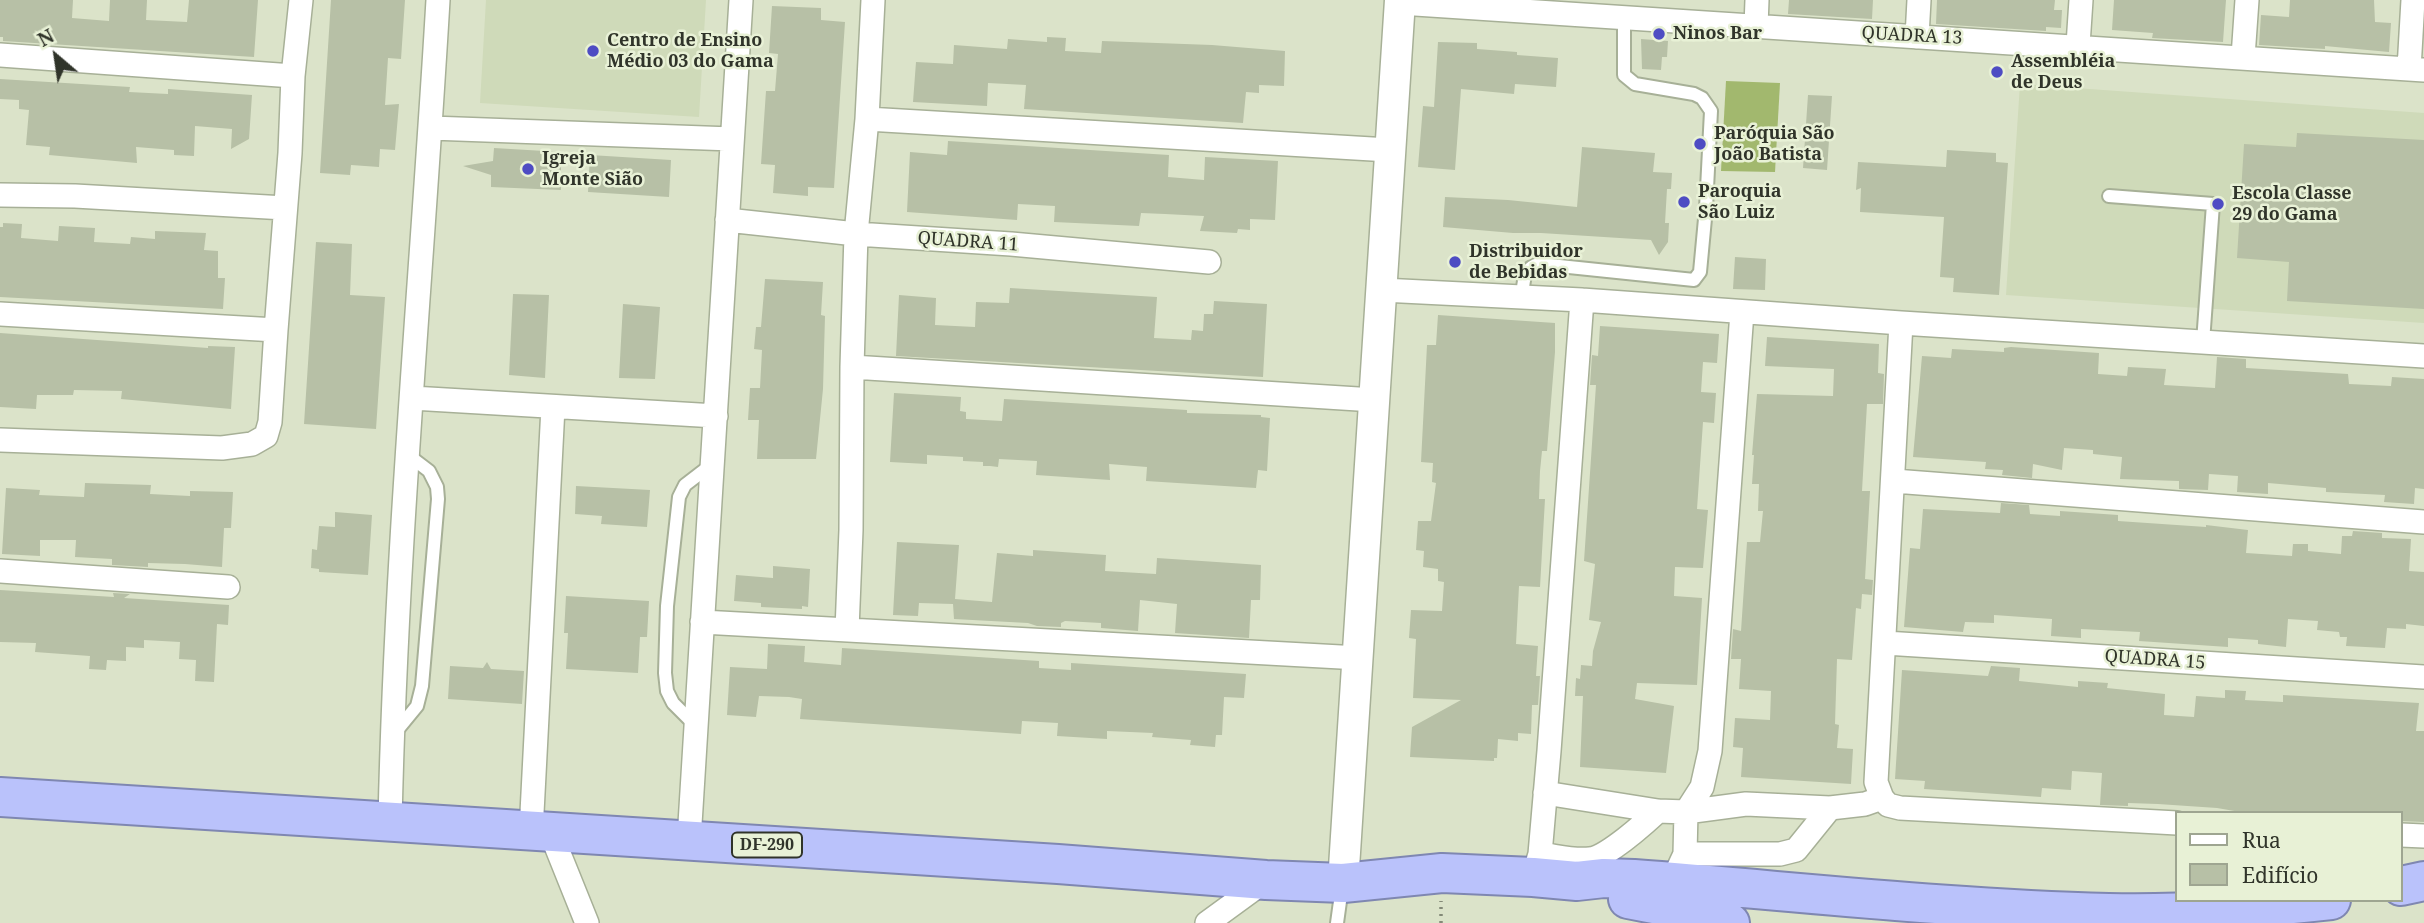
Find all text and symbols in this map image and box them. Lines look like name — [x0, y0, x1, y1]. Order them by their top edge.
north arrow — [21, 21, 91, 91]
text: N — [33, 23, 59, 53]
place label: Ninos Bar — [1673, 23, 1762, 45]
street label: QUADRA 13 — [1861, 23, 1963, 49]
marker: Ninos Bar — [1651, 26, 1667, 42]
place label: Centro de Ensino Médio 03 do Gama — [607, 30, 774, 72]
marker: Centro de Ensino Médio 03 do Gama — [585, 43, 601, 59]
place label: Assembléia de Deus — [2011, 51, 2115, 94]
marker: Assembléia de Deus — [1989, 64, 2005, 80]
place label: Paróquia São João Batista — [1714, 123, 1835, 166]
marker: Paróquia São João Batista — [1692, 136, 1708, 152]
place label: Igreja Monte Sião — [542, 148, 643, 190]
marker: Igreja Monte Sião — [520, 161, 536, 177]
place label: Paroquia São Luiz — [1698, 181, 1782, 224]
place label: Escola Classe 29 do Gama — [2232, 183, 2352, 226]
marker: Paroquia São Luiz — [1676, 194, 1692, 210]
marker: Escola Classe 29 do Gama — [2210, 196, 2226, 212]
street label: QUADRA 11 — [917, 228, 1019, 256]
place label: Distribuidor de Bebidas — [1469, 241, 1583, 284]
marker: Distribuidor de Bebidas — [1447, 254, 1463, 270]
street label: QUADRA 15 — [2104, 646, 2206, 674]
legend — [2176, 811, 2403, 902]
text: Rua — [2242, 826, 2281, 854]
road number: DF-290 — [732, 832, 802, 858]
text: Edifício — [2242, 861, 2318, 889]

